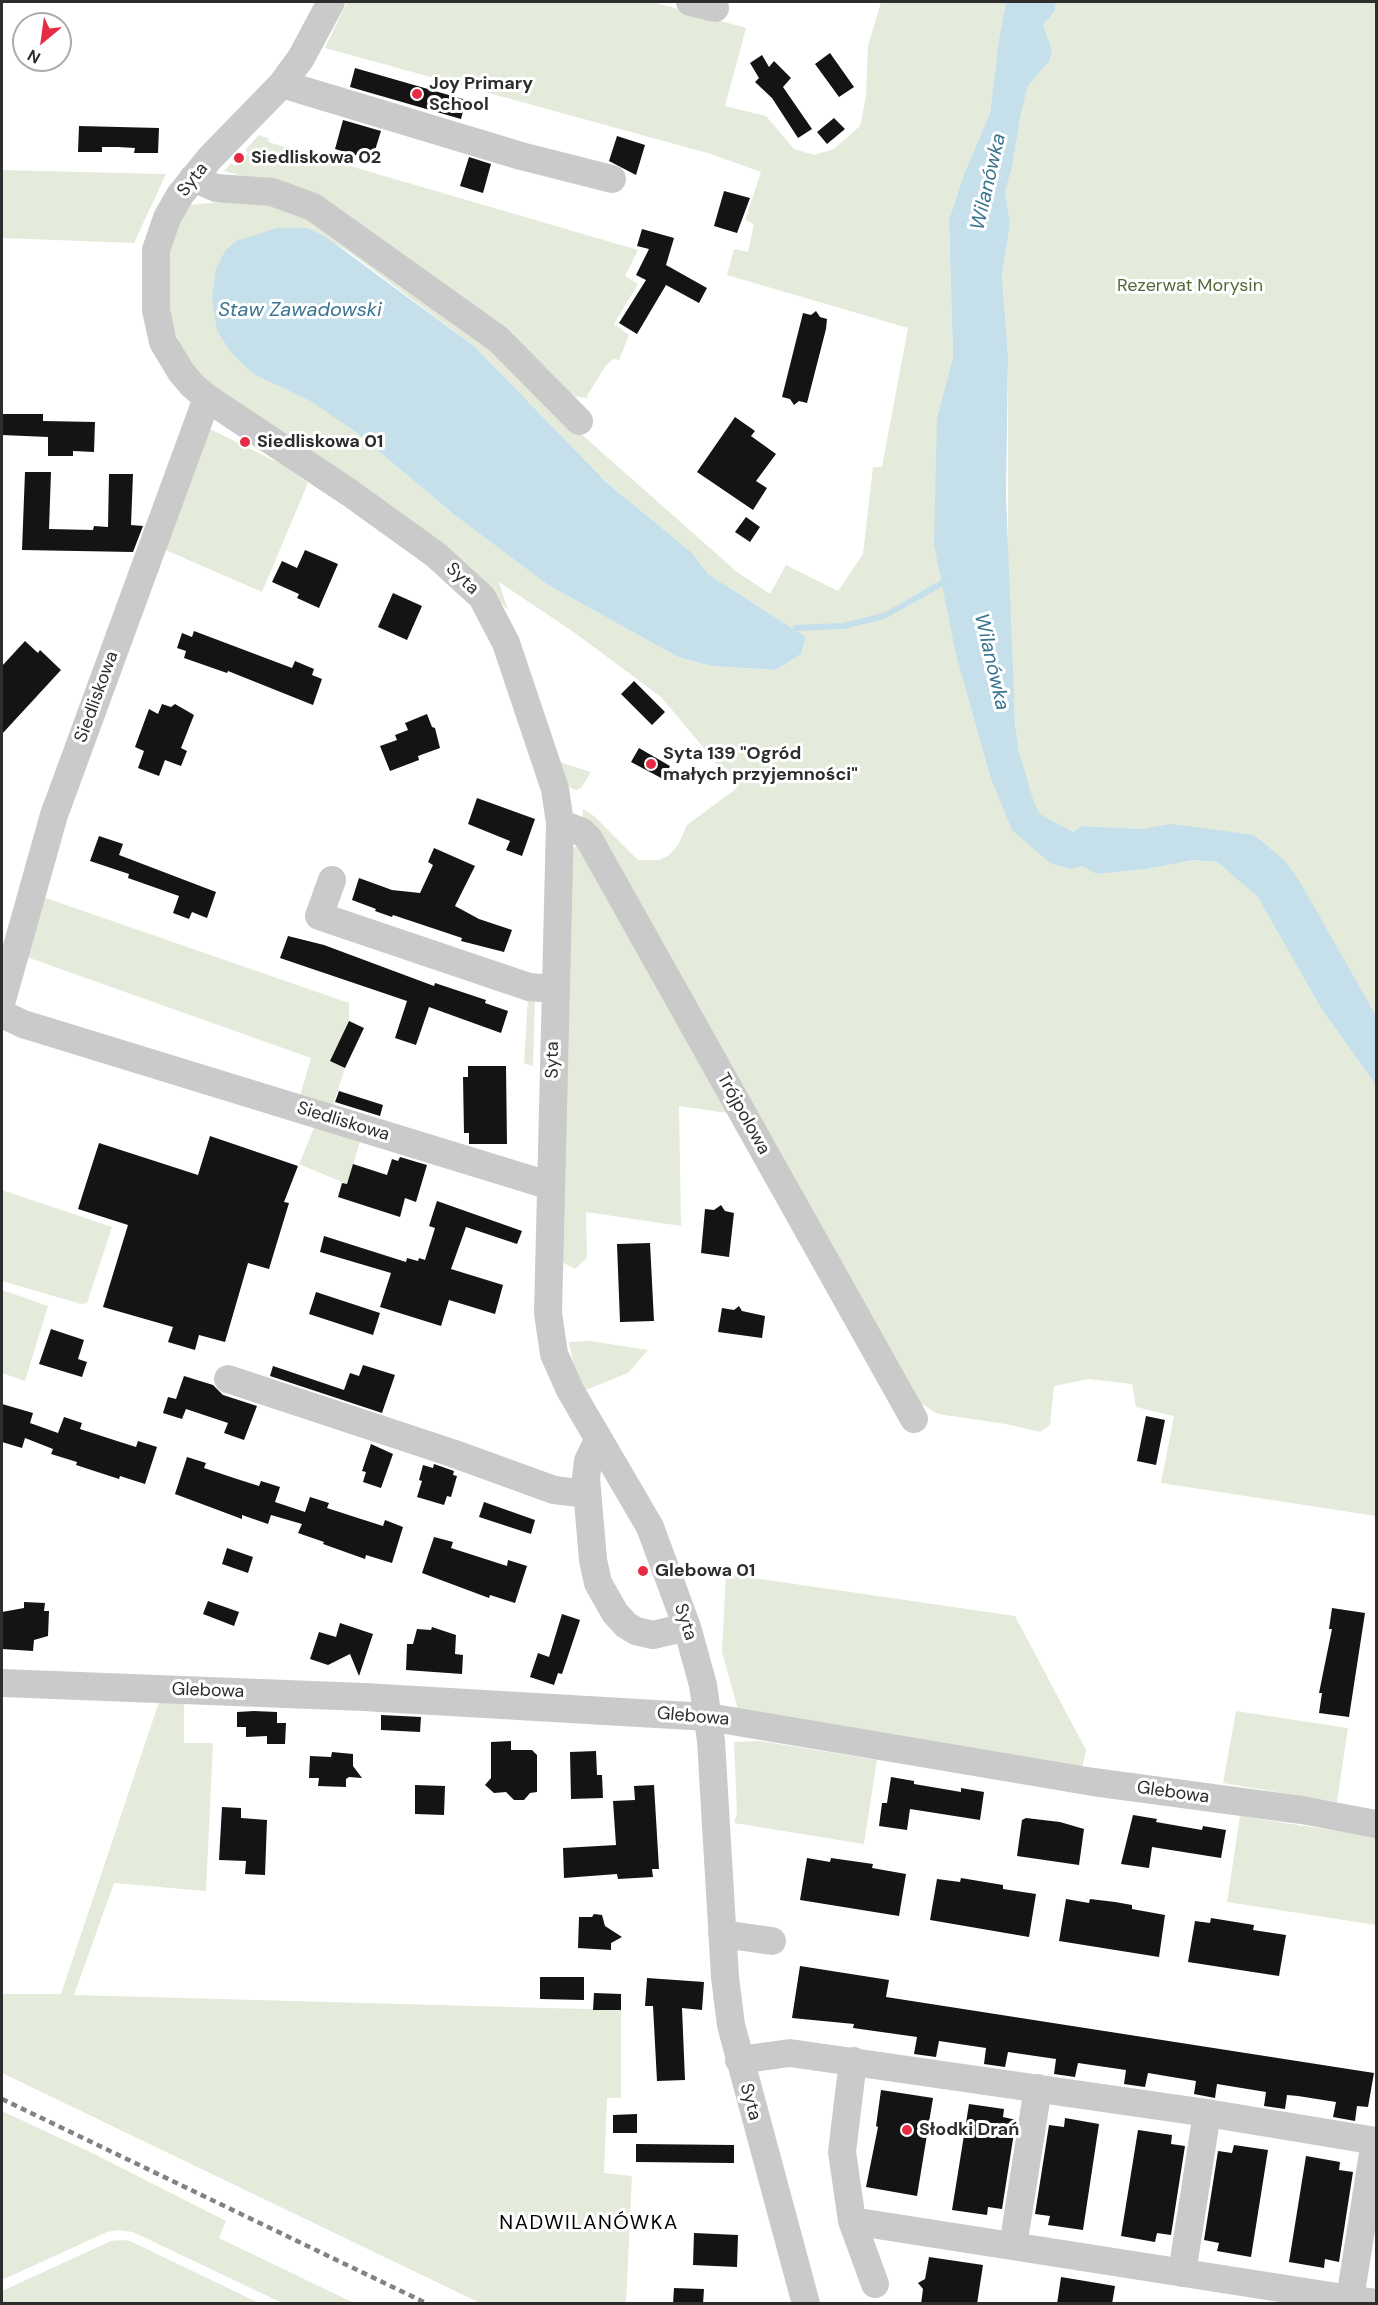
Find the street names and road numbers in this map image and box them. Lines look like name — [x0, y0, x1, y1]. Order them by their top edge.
street label: Syta — [173, 159, 213, 201]
street label: Syta — [441, 558, 483, 600]
street label: Siedliskowa — [71, 648, 123, 746]
street label: Syta — [542, 1041, 564, 1079]
street label: Trójpolowa — [712, 1069, 774, 1159]
street label: Siedliskowa — [294, 1098, 392, 1146]
street label: Syta — [669, 1601, 701, 1643]
street label: Glebowa — [171, 1679, 245, 1703]
street label: Glebowa — [656, 1703, 730, 1731]
street label: Glebowa — [1136, 1777, 1210, 1809]
street label: Syta — [735, 2081, 765, 2123]

